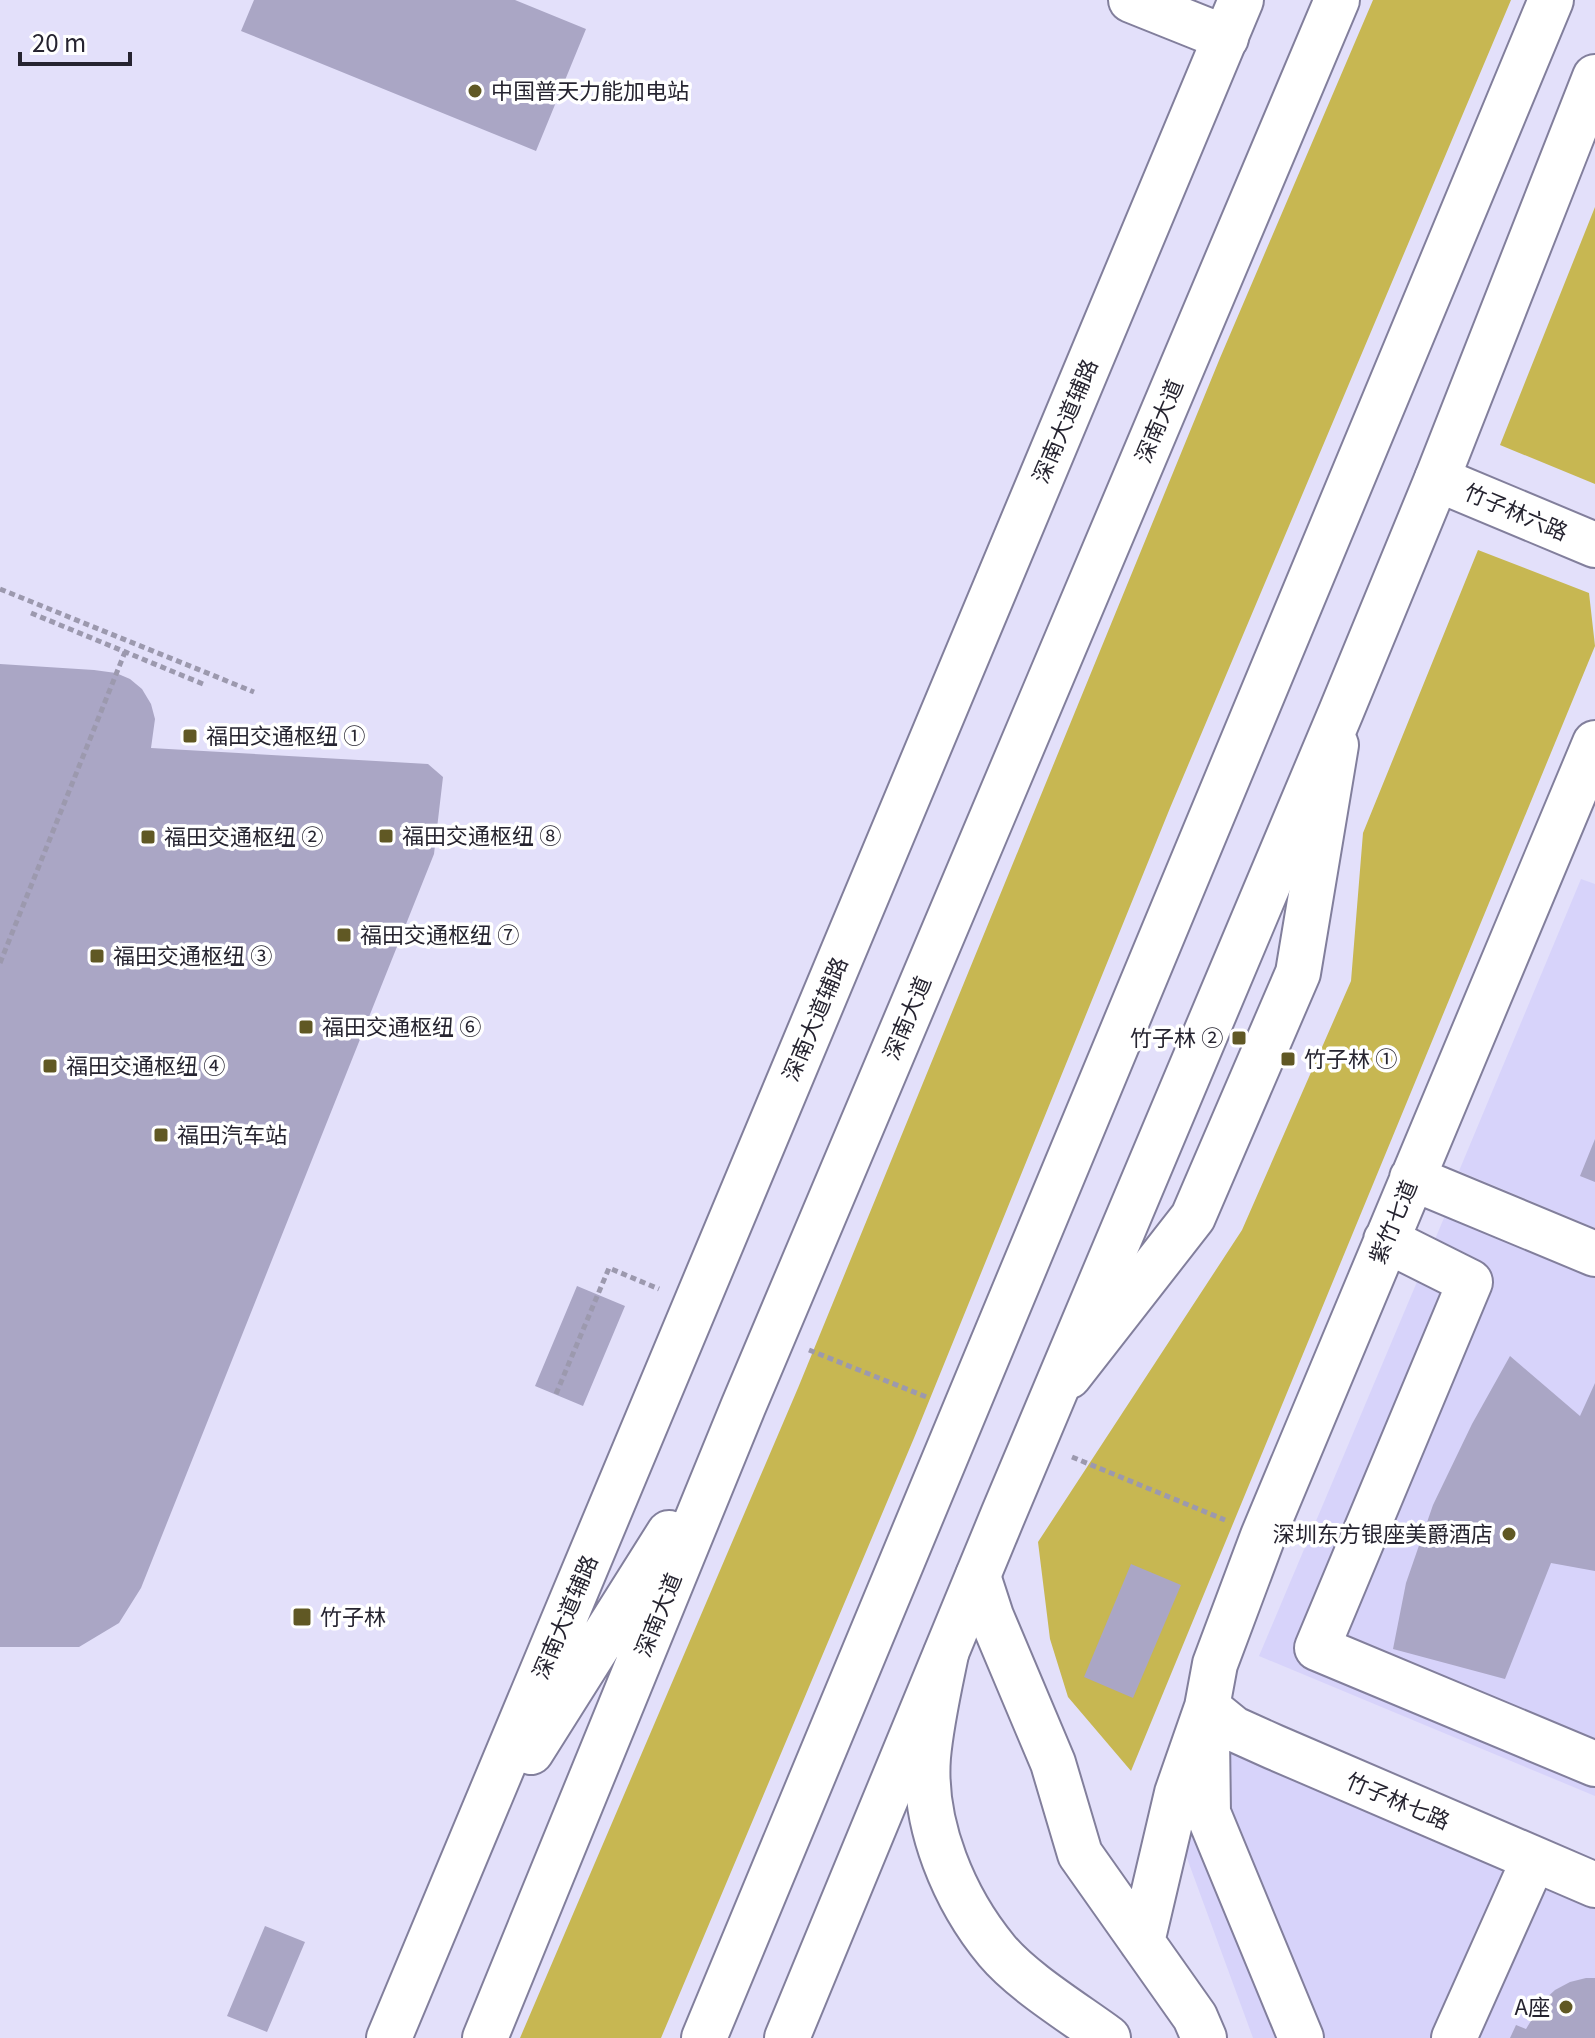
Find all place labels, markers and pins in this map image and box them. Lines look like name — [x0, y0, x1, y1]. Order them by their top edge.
place label: 中国普天力能加电站 — [491, 73, 689, 105]
marker: 中国普天力能加电站 — [466, 82, 484, 100]
place label: 福田交通枢纽 ① — [206, 718, 365, 750]
marker: 福田交通枢纽 ① — [181, 727, 199, 745]
place label: 福田交通枢纽 ⑧ — [402, 818, 561, 850]
place label: 福田交通枢纽 ② — [164, 819, 323, 851]
marker: 福田交通枢纽 ⑧ — [377, 827, 395, 845]
marker: 福田交通枢纽 ② — [139, 828, 157, 846]
place label: 福田交通枢纽 ⑦ — [360, 917, 519, 949]
marker: 福田交通枢纽 ⑦ — [335, 926, 353, 944]
place label: 福田交通枢纽 ③ — [113, 938, 272, 970]
marker: 福田交通枢纽 ③ — [88, 947, 106, 965]
place label: 福田交通枢纽 ⑥ — [322, 1009, 481, 1041]
marker: 福田交通枢纽 ⑥ — [297, 1018, 315, 1036]
place label: 竹子林 ② — [1130, 1020, 1223, 1052]
marker: 竹子林 ② — [1230, 1029, 1248, 1047]
place label: 竹子林 ① — [1304, 1041, 1397, 1073]
place label: 福田交通枢纽 ④ — [66, 1048, 225, 1080]
marker: 竹子林 ① — [1279, 1050, 1297, 1068]
marker: 福田交通枢纽 ④ — [41, 1057, 59, 1075]
place label: 福田汽车站 — [177, 1117, 287, 1149]
marker: 福田汽车站 — [152, 1126, 170, 1144]
place label: 深圳东方银座美爵酒店 — [1273, 1516, 1493, 1548]
marker: 深圳东方银座美爵酒店 — [1500, 1525, 1518, 1543]
place label: 竹子林 — [320, 1599, 386, 1631]
marker: 竹子林 — [291, 1606, 313, 1628]
place label: A座 — [1515, 1989, 1550, 2021]
marker: A座 — [1557, 1998, 1575, 2016]

